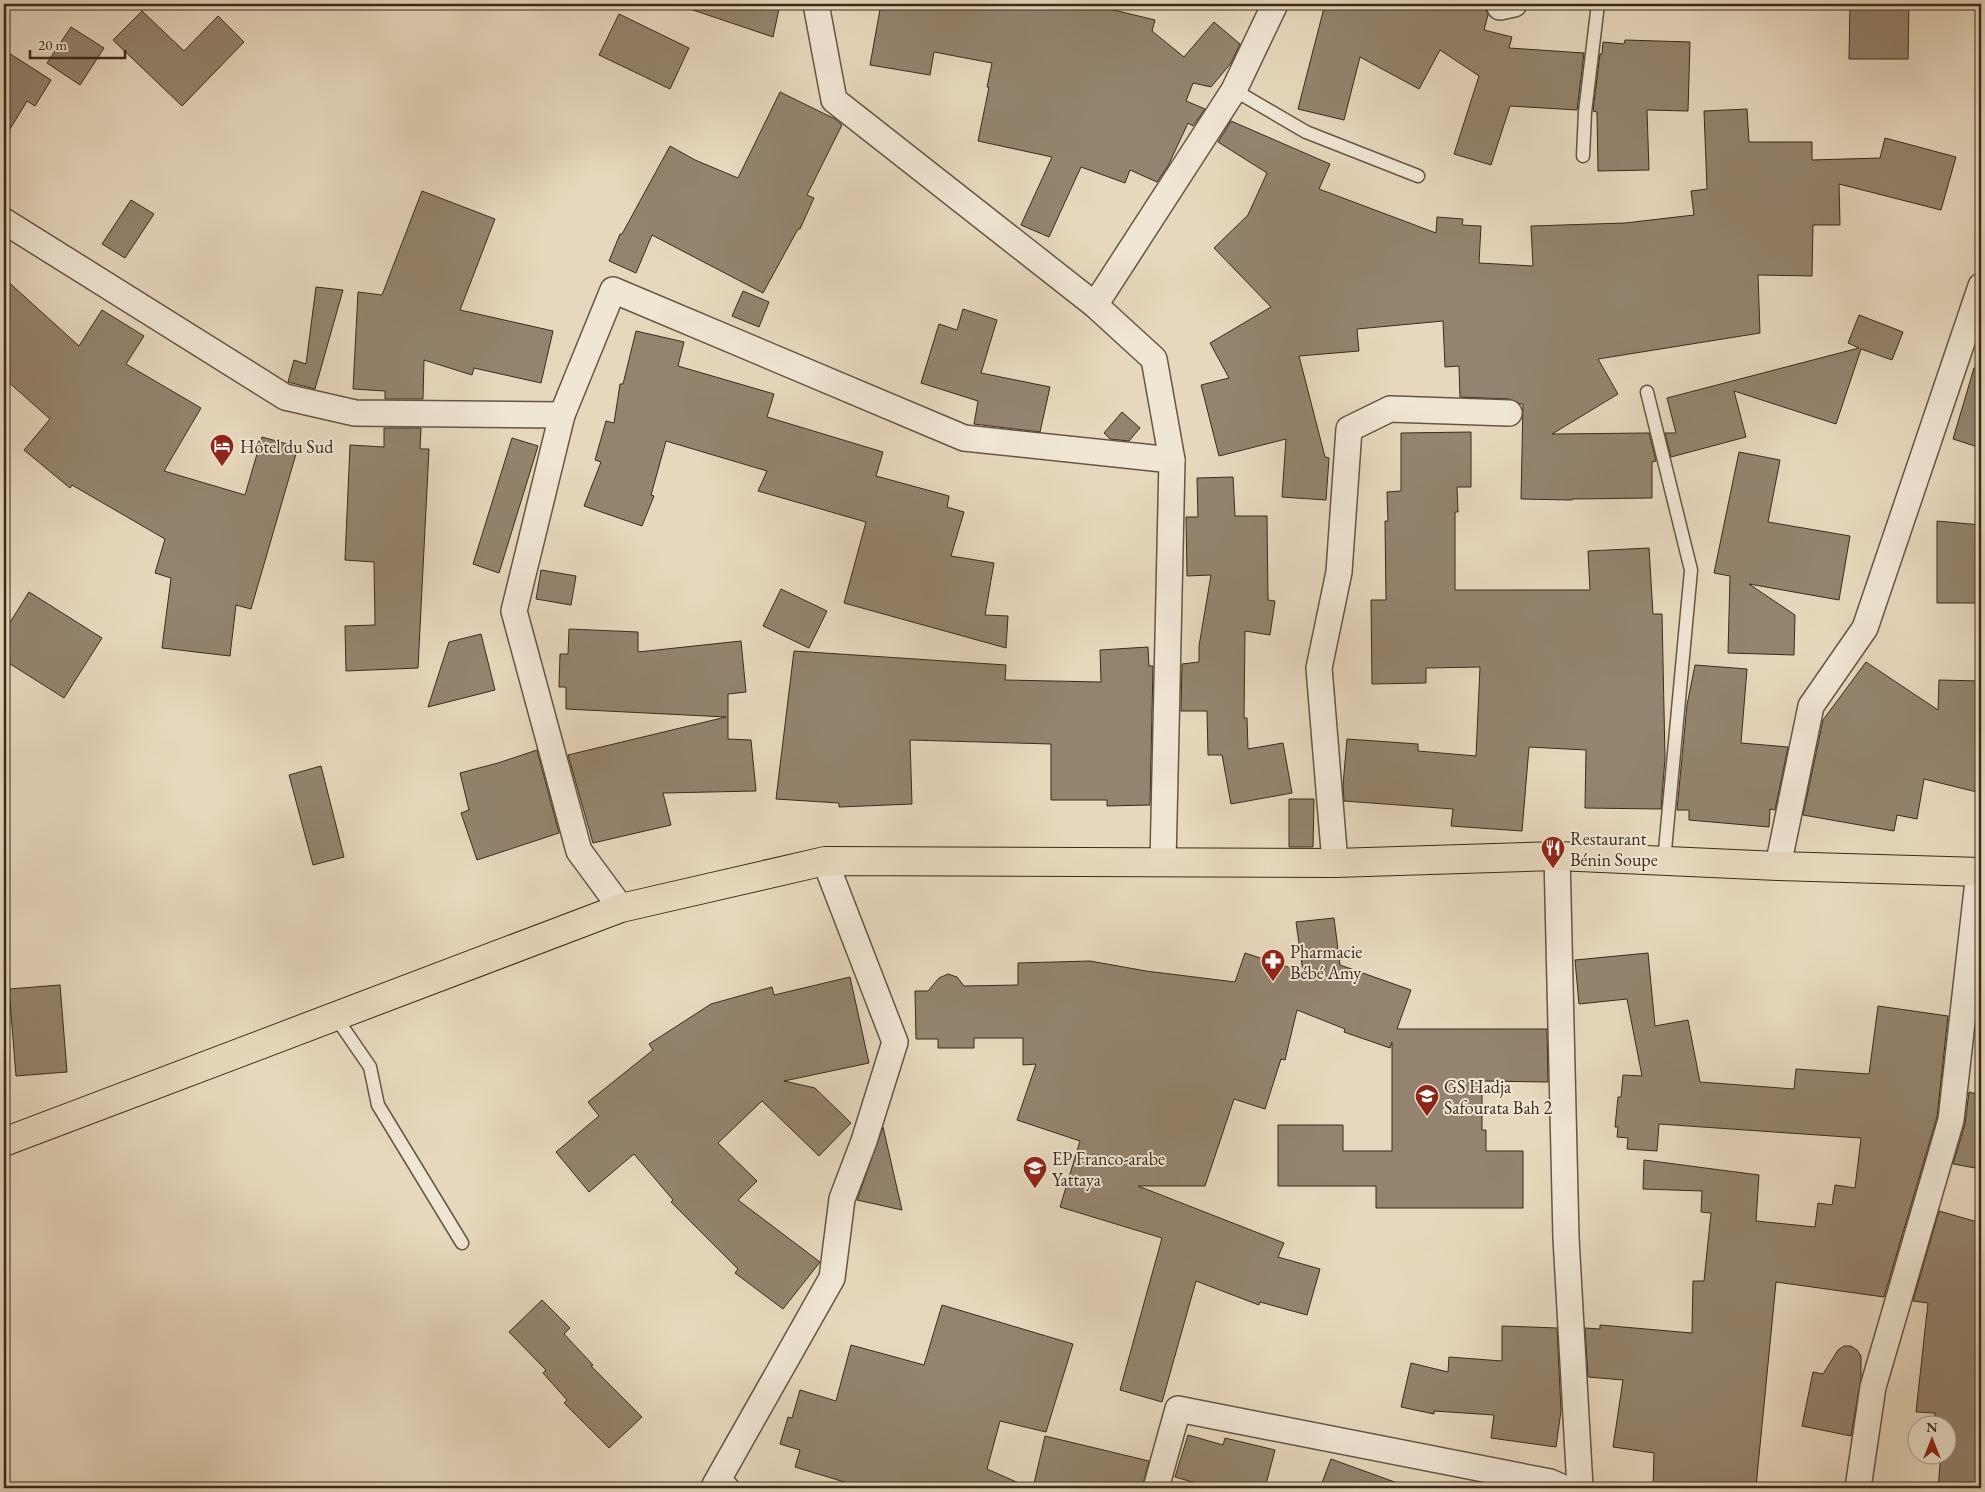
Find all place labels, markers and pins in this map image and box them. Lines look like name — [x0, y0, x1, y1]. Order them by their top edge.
hotel icon: Hôtel du Sud — [209, 433, 235, 467]
place label: Hôtel du Sud — [240, 435, 334, 458]
place label: Restaurant Bénin Soupe — [1570, 827, 1658, 871]
restaurant icon: Restaurant Bénin Soupe — [1540, 835, 1566, 869]
place label: Pharmacie Bébé Amy — [1290, 940, 1362, 984]
pharmacy icon: Pharmacie Bébé Amy — [1260, 948, 1286, 982]
place label: GS Hadja Safourata Bah 2 — [1444, 1075, 1552, 1119]
school or university icon: GS Hadja Safourata Bah 2 — [1414, 1083, 1440, 1117]
place label: EP Franco-arabe Yattaya — [1052, 1147, 1165, 1191]
school or university icon: EP Franco-arabe Yattaya — [1022, 1155, 1048, 1189]

